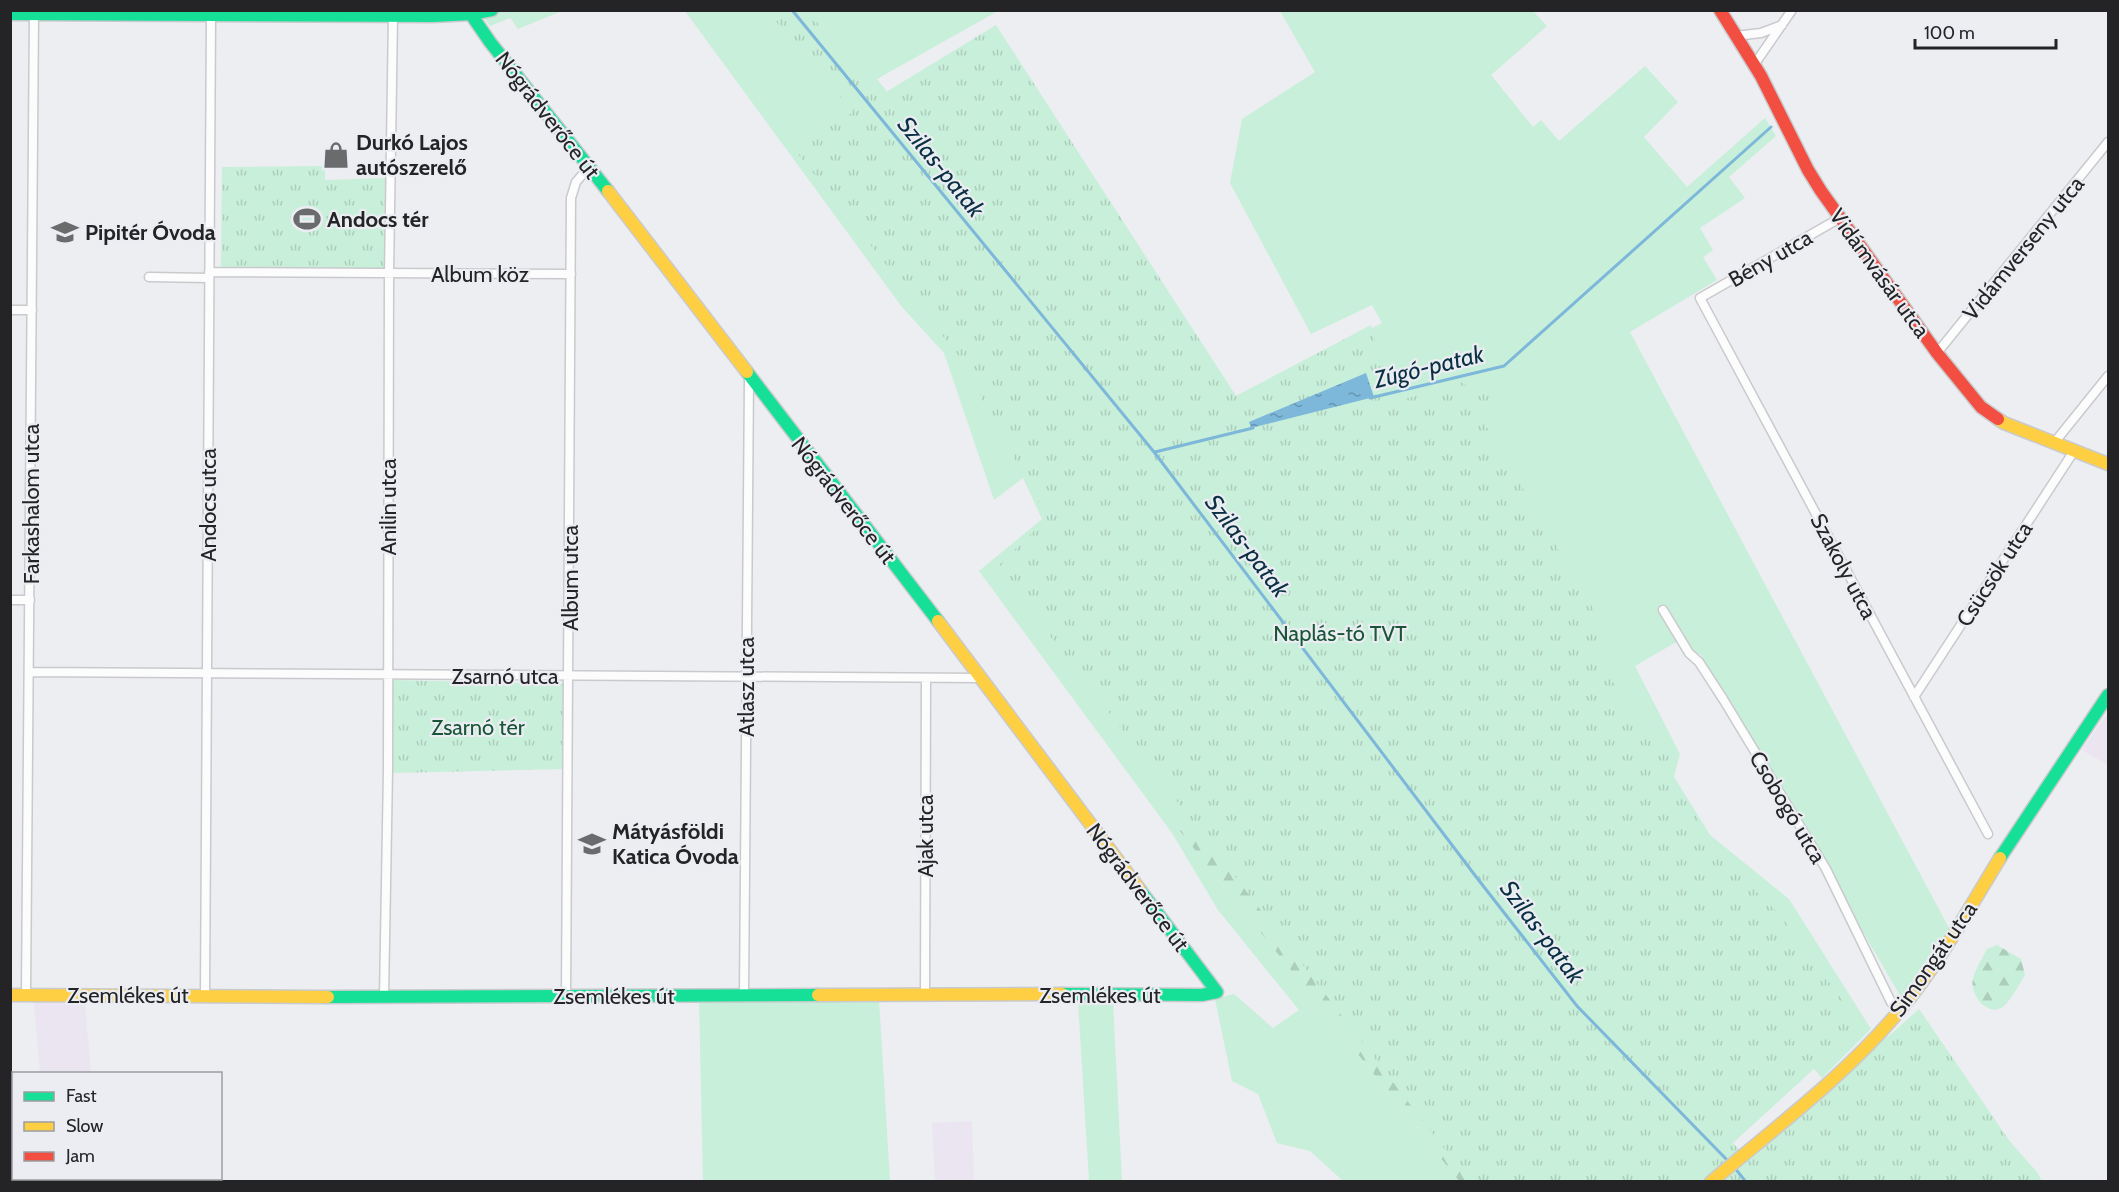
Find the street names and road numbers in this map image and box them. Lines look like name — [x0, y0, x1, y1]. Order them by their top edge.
street label: Nógrádverőce út — [490, 46, 606, 185]
street label: Vidámverseny utca — [1957, 171, 2090, 326]
street label: Vidámvásár utca — [1824, 203, 1936, 343]
street label: Bény utca — [1724, 224, 1817, 293]
street label: Album köz — [431, 261, 529, 288]
street label: Farkashalom utca — [18, 423, 45, 584]
street label: Nógrádverőce út — [786, 431, 902, 570]
street label: Andocs utca — [195, 448, 222, 562]
street label: Anilin utca — [375, 458, 402, 556]
street label: Szakoly utca — [1805, 509, 1883, 624]
street label: Csücsök utca — [1951, 516, 2039, 632]
street label: Album utca — [557, 525, 584, 631]
street label: Atlasz utca — [733, 637, 760, 737]
street label: Zsarnó utca — [451, 663, 559, 690]
street label: Csobogó utca — [1743, 746, 1832, 869]
street label: Ajak utca — [912, 794, 939, 877]
street label: Nógrádverőce út — [1081, 818, 1195, 957]
street label: Simongát utca — [1884, 896, 1983, 1022]
street label: Zsemlékes út — [67, 982, 189, 1009]
street label: Zsemlékes út — [1039, 982, 1161, 1009]
street label: Zsemlékes út — [553, 983, 675, 1010]

